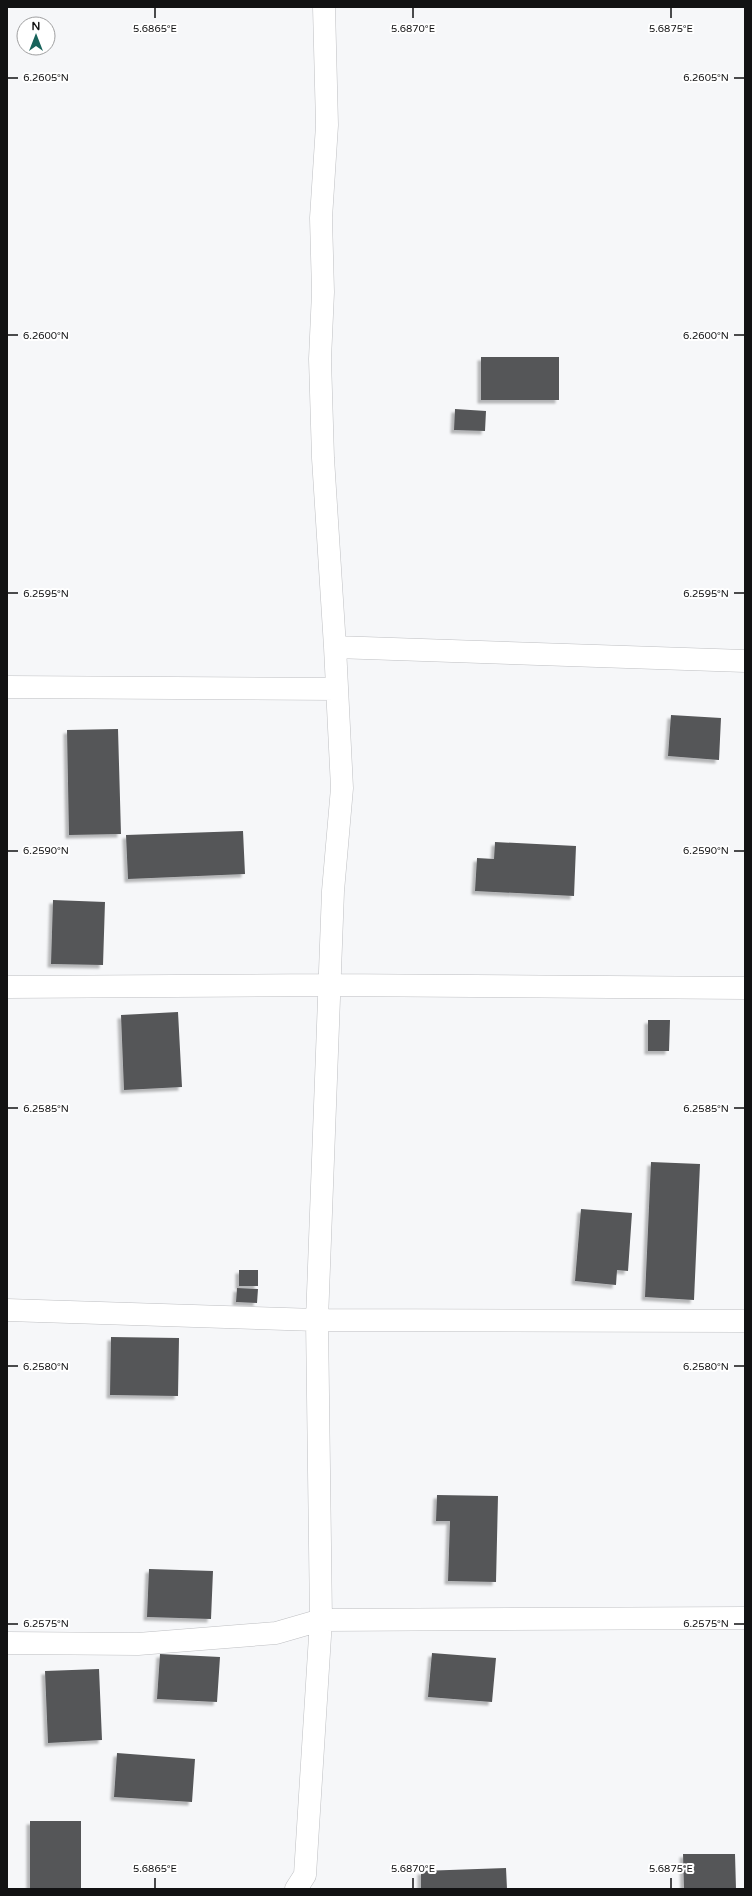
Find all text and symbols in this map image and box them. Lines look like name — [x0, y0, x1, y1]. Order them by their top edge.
north arrow — [16, 16, 56, 56]
text: N — [32, 20, 40, 33]
text: 5.6865°E — [133, 23, 177, 35]
text: 5.6870°E — [391, 23, 435, 35]
text: 5.6875°E — [649, 23, 693, 35]
text: 6.2605°N — [23, 72, 69, 84]
text: 6.2605°N — [683, 72, 729, 84]
text: 6.2600°N — [23, 330, 69, 342]
text: 6.2600°N — [683, 330, 729, 342]
text: 6.2595°N — [23, 588, 69, 600]
text: 6.2595°N — [683, 588, 729, 600]
text: 6.2590°N — [23, 845, 69, 857]
text: 6.2590°N — [683, 845, 729, 857]
text: 6.2585°N — [23, 1103, 69, 1115]
text: 6.2585°N — [683, 1103, 729, 1115]
text: 6.2580°N — [23, 1361, 69, 1373]
text: 6.2580°N — [683, 1361, 729, 1373]
text: 6.2575°N — [23, 1618, 69, 1630]
text: 6.2575°N — [683, 1618, 729, 1630]
text: 5.6865°E — [133, 1863, 177, 1875]
text: 5.6870°E — [391, 1863, 435, 1875]
text: 5.6875°E — [649, 1863, 693, 1875]

